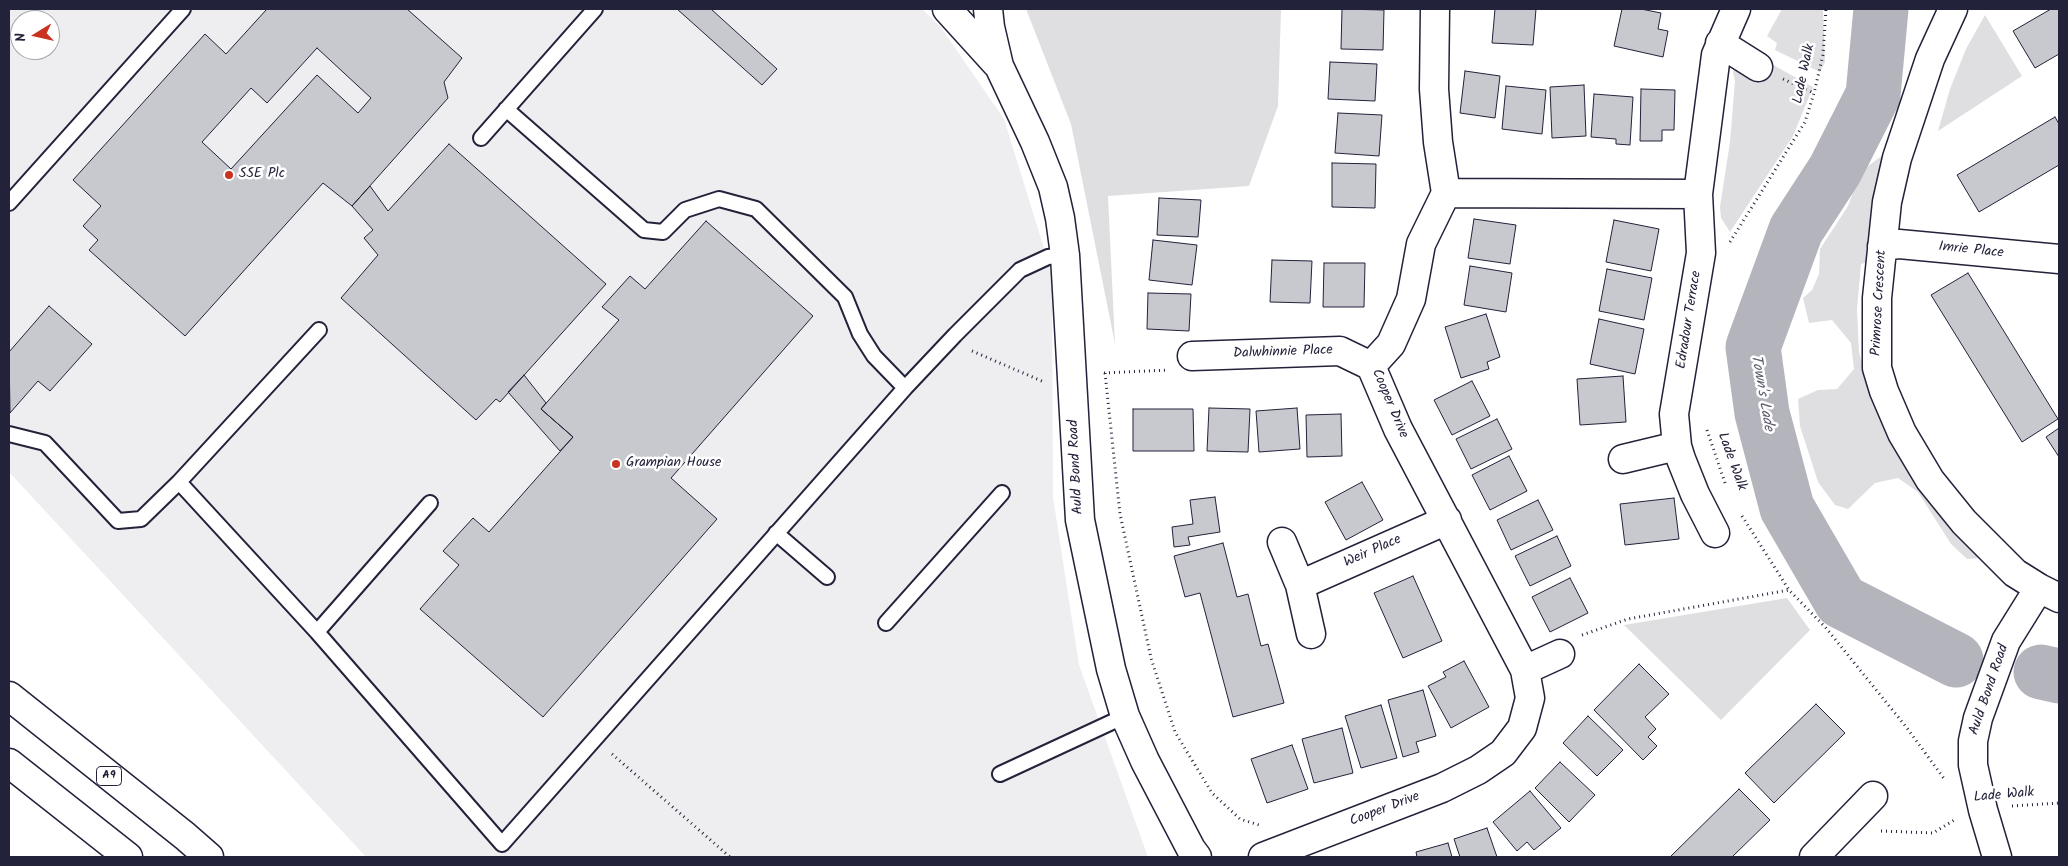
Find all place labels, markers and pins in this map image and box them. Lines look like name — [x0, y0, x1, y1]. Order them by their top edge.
place label: SSE Plc — [239, 167, 285, 183]
marker: SSE Plc — [223, 169, 235, 181]
place label: Grampian House — [626, 456, 721, 472]
marker: Grampian House — [610, 458, 622, 470]

